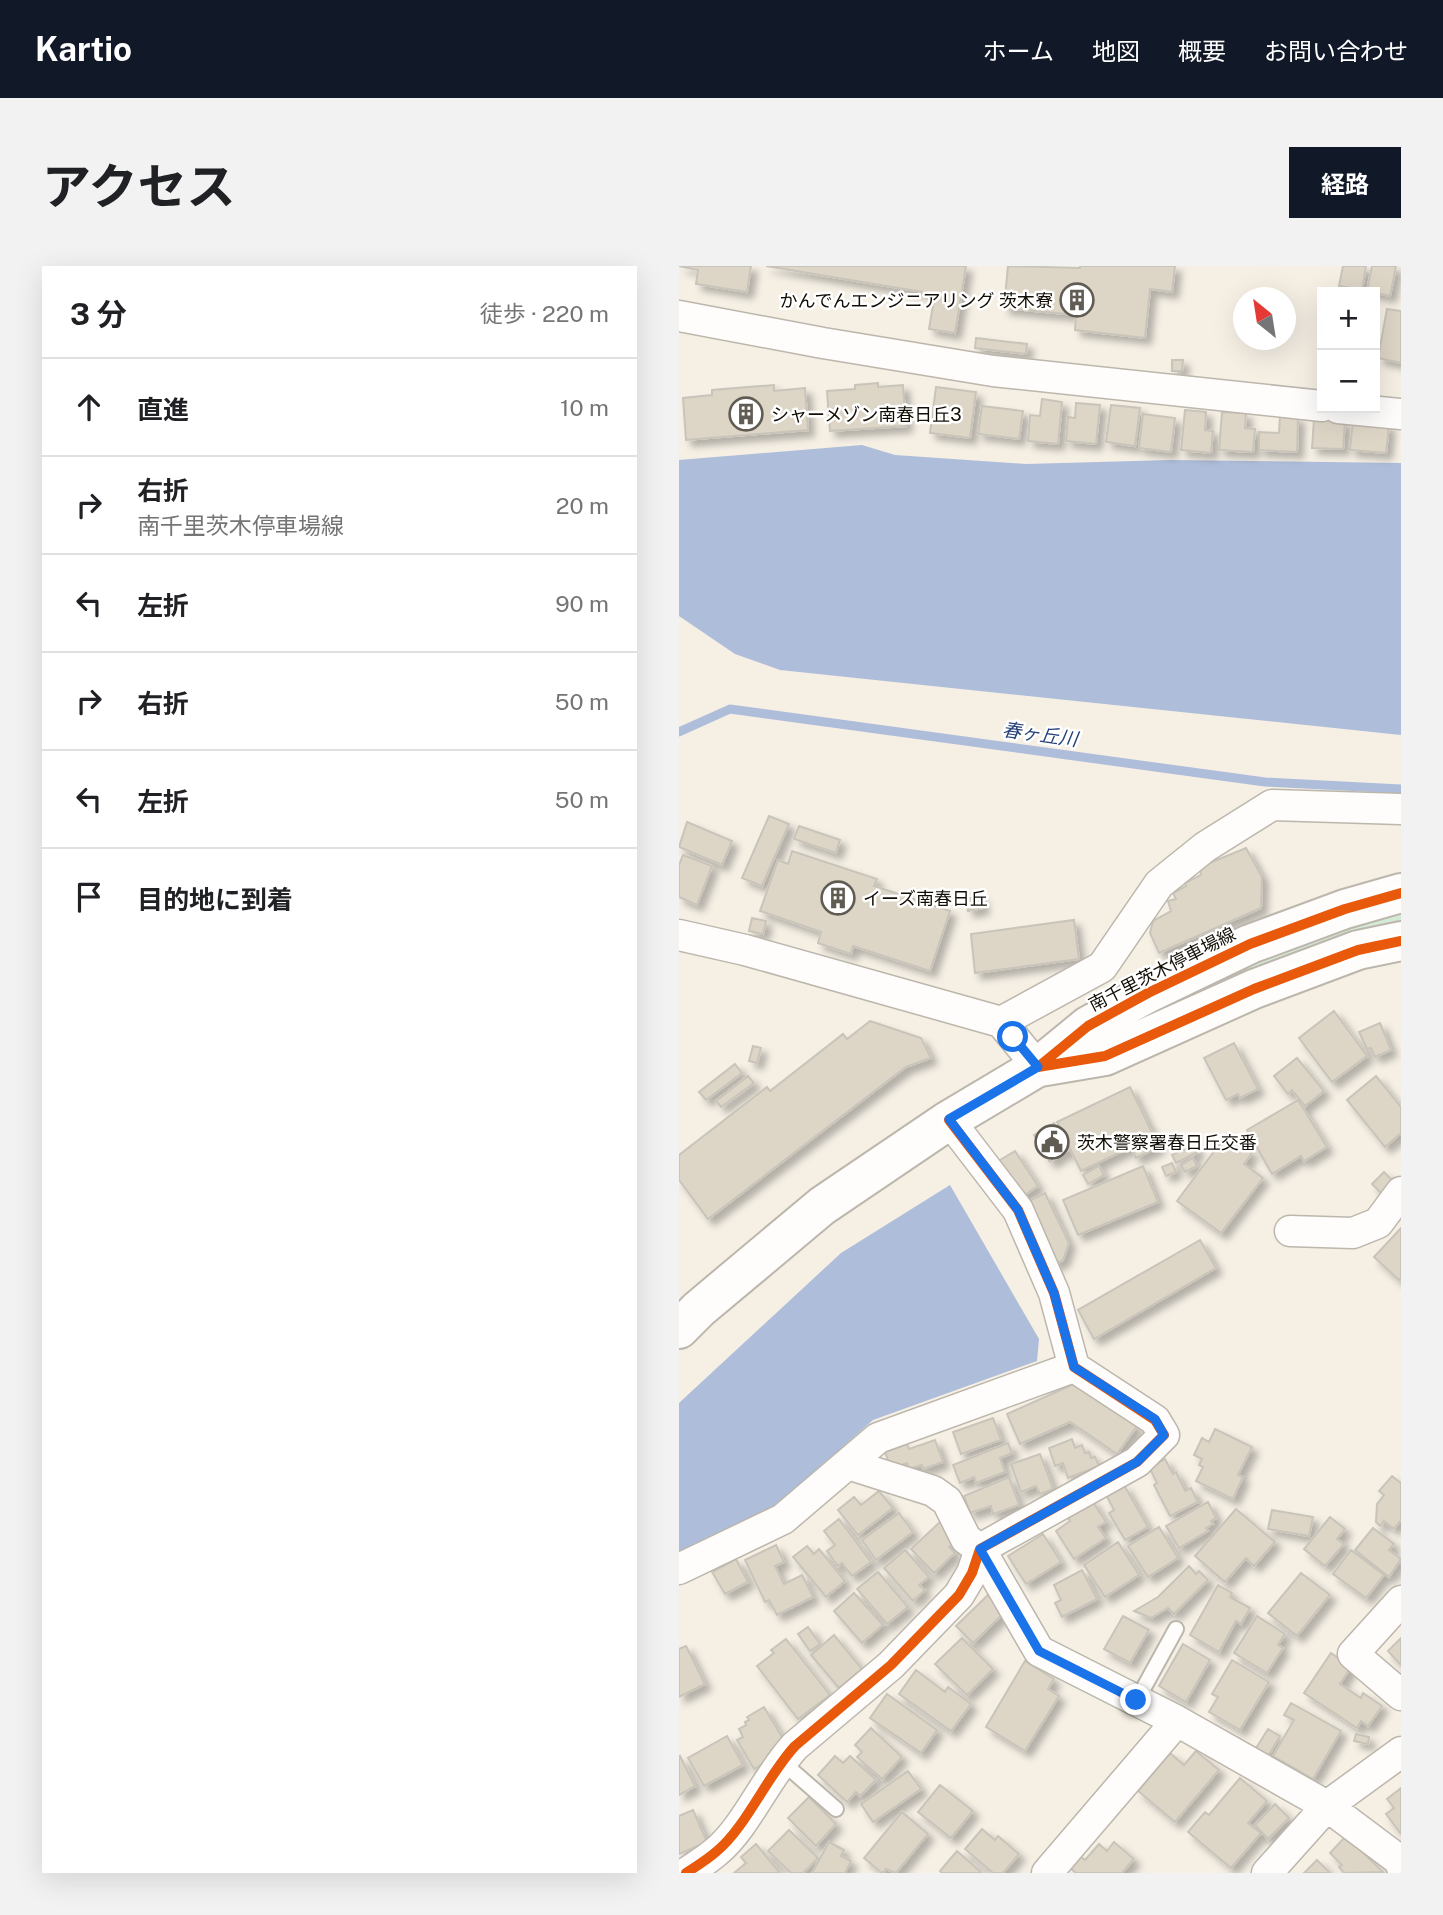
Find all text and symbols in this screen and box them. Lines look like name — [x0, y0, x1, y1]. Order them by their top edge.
text: Kartio — [35, 30, 132, 68]
text: ホーム — [983, 37, 1054, 65]
text: 地図 — [1092, 37, 1140, 65]
text: 概要 — [1178, 37, 1226, 65]
text: お問い合わせ — [1264, 37, 1408, 65]
button: 経路 — [1289, 147, 1401, 218]
text: アクセス — [42, 157, 236, 215]
building icon: かんでんエンジニアリング 茨木寮 — [1058, 281, 1096, 319]
north arrow — [1233, 287, 1296, 350]
map controls — [1317, 287, 1380, 413]
button: + — [1317, 287, 1380, 350]
place label: かんでんエンジニアリング 茨木寮 — [780, 290, 1053, 311]
text: 3 分 — [70, 296, 127, 332]
text: 徒歩 · 220 m — [480, 300, 609, 327]
button: − — [1317, 350, 1380, 413]
icon: ahead — [70, 388, 108, 426]
text: 直進 — [137, 394, 189, 425]
text: 10 m — [560, 394, 609, 421]
building icon: シャーメゾン南春日丘3 — [727, 395, 765, 433]
place label: シャーメゾン南春日丘3 — [771, 404, 962, 425]
text: 右折 — [137, 475, 189, 506]
icon: right — [70, 486, 108, 524]
text: 20 m — [556, 492, 609, 519]
text: 南千里茨木停車場線 — [137, 512, 344, 539]
icon: left — [70, 584, 108, 622]
text: 左折 — [137, 590, 189, 621]
text: 90 m — [555, 590, 609, 617]
icon: right — [70, 682, 108, 720]
text: 右折 — [137, 688, 189, 719]
text: 50 m — [555, 688, 609, 715]
water label: 春ヶ丘川 — [1001, 718, 1081, 750]
icon: left — [70, 780, 108, 818]
text: 左折 — [137, 786, 189, 817]
text: 50 m — [555, 786, 609, 813]
icon: arrive — [70, 878, 108, 916]
building icon: イーズ南春日丘 — [819, 879, 857, 917]
text: 目的地に到着 — [137, 884, 293, 915]
place label: イーズ南春日丘 — [863, 888, 988, 909]
street label: 南千里茨木停車場線 — [1085, 923, 1239, 1015]
route start — [997, 1021, 1028, 1052]
public building icon: 茨木警察署春日丘交番 — [1033, 1123, 1071, 1161]
place label: 茨木警察署春日丘交番 — [1077, 1132, 1257, 1153]
route end — [1120, 1684, 1151, 1715]

